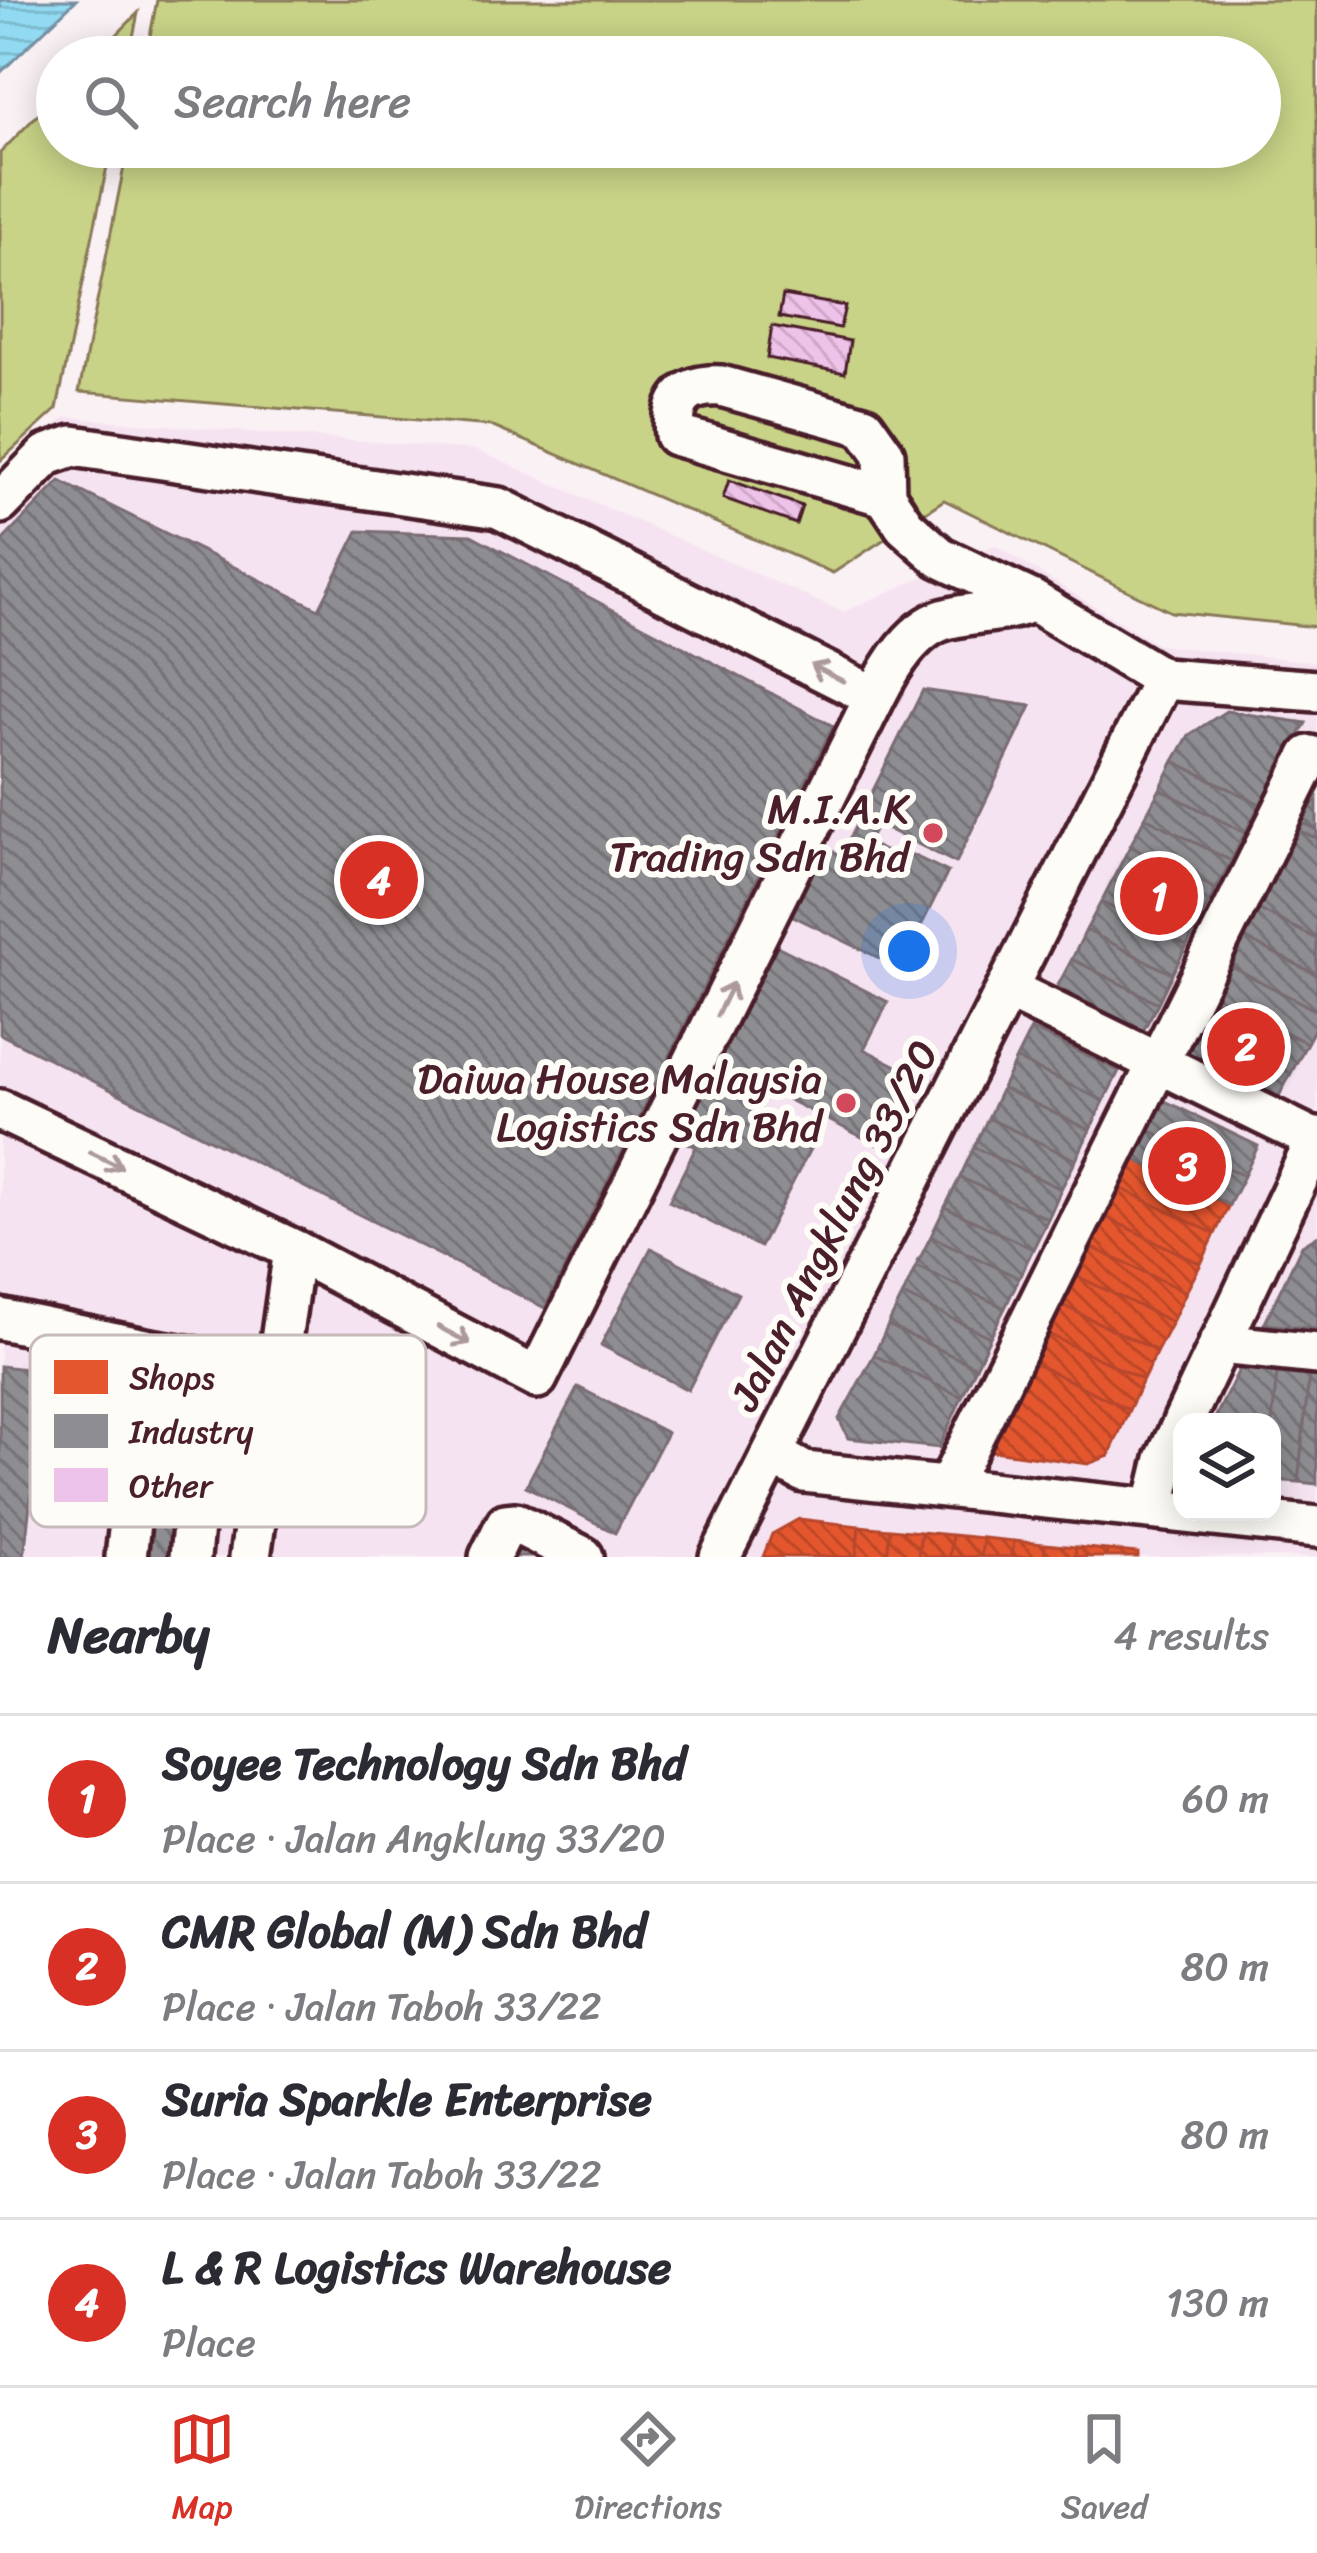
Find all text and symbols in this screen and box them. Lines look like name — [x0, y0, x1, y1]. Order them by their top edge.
search box — [36, 36, 1281, 168]
text: Search here — [174, 62, 411, 142]
icon: search — [78, 69, 144, 135]
one-way arrow — [810, 661, 845, 684]
place label: M.I.A.K Trading Sdn Bhd — [609, 772, 912, 894]
marker: M.I.A.K Trading Sdn Bhd — [920, 820, 946, 846]
pin: 4 — [340, 835, 418, 925]
pin: 1 — [1120, 851, 1198, 941]
your location — [879, 921, 939, 981]
one-way arrow — [715, 982, 737, 1018]
pin: 2 — [1207, 1002, 1285, 1092]
street label: Jalan Angklung 33/20 — [707, 1026, 960, 1425]
place label: Daiwa House Malaysia Logistics Sdn Bhd — [417, 1042, 825, 1164]
marker: Daiwa House Malaysia Logistics Sdn Bhd — [833, 1090, 859, 1116]
pin: 3 — [1148, 1121, 1226, 1211]
one-way arrow — [87, 1150, 123, 1172]
one-way arrow — [436, 1324, 472, 1347]
legend — [30, 1335, 426, 1527]
text: Shops — [129, 1349, 215, 1407]
text: Industry — [128, 1403, 253, 1461]
map controls — [1173, 1413, 1281, 1521]
button: layers — [1173, 1413, 1281, 1521]
text: Other — [129, 1457, 214, 1515]
text: Nearby — [48, 1590, 209, 1680]
text: 4 results — [1114, 1601, 1269, 1670]
text: Soyee Technology Sdn Bhd — [162, 1724, 686, 1804]
text: 1 — [79, 1764, 95, 1833]
text: 60 m — [1182, 1764, 1269, 1833]
text: Place · Jalan Angklung 33/20 — [162, 1804, 666, 1873]
text: CMR Global (M) Sdn Bhd — [162, 1892, 646, 1972]
text: 2 — [76, 1932, 98, 2001]
text: 80 m — [1181, 1932, 1269, 2001]
text: Place · Jalan Taboh 33/22 — [162, 1972, 602, 2041]
text: Suria Sparkle Enterprise — [162, 2060, 652, 2140]
text: 3 — [76, 2100, 98, 2169]
text: 80 m — [1181, 2100, 1269, 2169]
text: Place · Jalan Taboh 33/22 — [162, 2140, 602, 2209]
text: L & R Logistics Warehouse — [162, 2228, 671, 2308]
text: 4 — [75, 2268, 99, 2337]
text: 130 m — [1166, 2268, 1269, 2337]
text: Place — [162, 2308, 256, 2377]
tab: Map — [169, 2406, 235, 2536]
tab: Directions — [574, 2406, 722, 2536]
tab: Saved — [1061, 2406, 1148, 2536]

